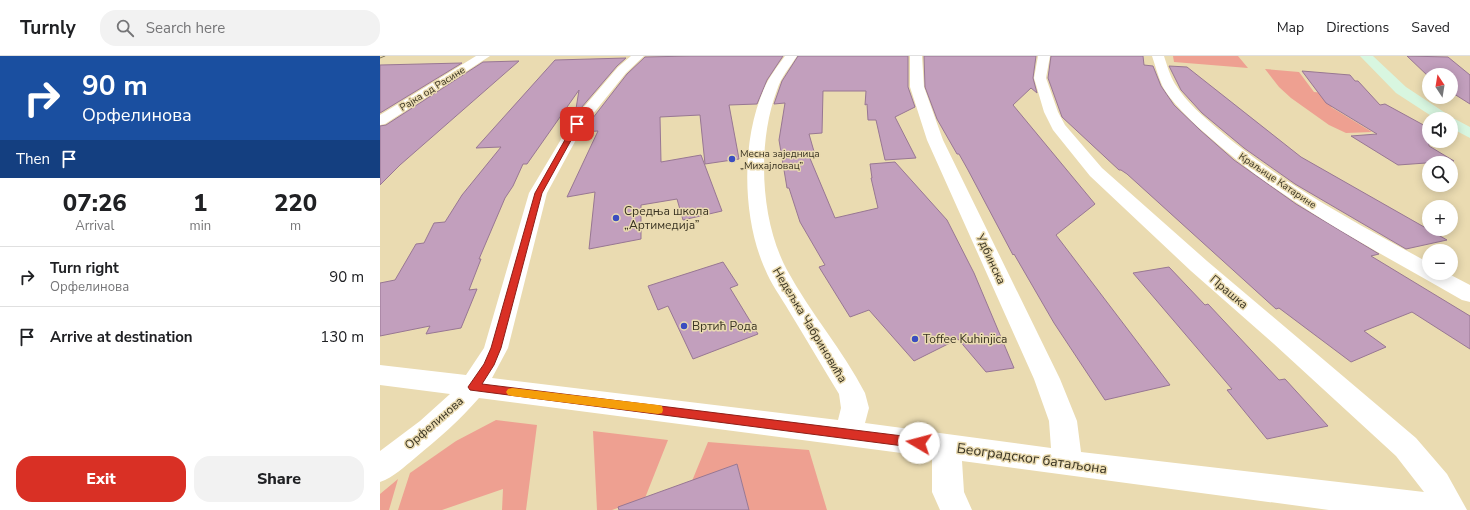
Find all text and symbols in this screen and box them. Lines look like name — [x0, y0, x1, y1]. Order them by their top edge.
search box — [100, 10, 380, 46]
text: Turnly — [20, 15, 76, 41]
icon: search — [114, 17, 136, 39]
text: Search here — [146, 18, 225, 38]
text: Map — [1277, 18, 1304, 37]
text: Directions — [1326, 18, 1389, 37]
text: Saved — [1411, 18, 1450, 37]
street label: Рајка од Расине — [397, 63, 468, 115]
text: 90 m — [82, 67, 148, 105]
north arrow — [1422, 68, 1458, 104]
map controls — [1422, 68, 1458, 280]
icon: right — [16, 72, 68, 124]
text: Орфелинова — [82, 103, 192, 127]
pin — [560, 107, 594, 141]
button: sound — [1422, 112, 1458, 148]
icon: arrive — [566, 113, 588, 135]
place label: Месна заједница „Михајловац” — [740, 147, 820, 173]
icon: arrive — [58, 148, 80, 170]
text: Then — [16, 149, 50, 169]
street label: Краљице Катарине — [1236, 150, 1319, 212]
marker: Месна заједница „Михајловац” — [727, 154, 737, 164]
button: search — [1422, 156, 1458, 192]
text: 07:26 — [63, 187, 127, 219]
text: 1 — [193, 187, 208, 219]
text: 220 — [274, 187, 317, 219]
button: + — [1422, 200, 1458, 236]
place label: Средња школа „Артимедија” — [624, 203, 709, 233]
marker: Средња школа „Артимедија” — [611, 213, 621, 223]
text: Arrival — [75, 217, 114, 235]
text: min — [190, 217, 211, 235]
text: m — [290, 217, 301, 235]
street label: Удбинска — [972, 230, 1010, 287]
button: − — [1422, 244, 1458, 280]
text: Turn right — [50, 258, 119, 278]
street label: Недељка Чабриновића — [769, 264, 851, 386]
icon: right — [16, 266, 38, 288]
text: 90 m — [329, 267, 364, 287]
street label: Прашка — [1207, 271, 1251, 313]
text: Орфелинова — [50, 278, 129, 296]
place label: Вртић Рода — [692, 318, 757, 334]
marker: Вртић Рода — [679, 321, 689, 331]
icon: arrive — [16, 326, 38, 348]
text: Arrive at destination — [50, 327, 193, 347]
text: 130 m — [320, 327, 364, 347]
place label: Toffee Kuhinjica — [923, 331, 1007, 347]
marker: Toffee Kuhinjica — [910, 334, 920, 344]
street label: Орфелинова — [401, 393, 467, 453]
position arrow — [898, 422, 940, 464]
street label: Београдског батаљона — [956, 439, 1108, 478]
button: Exit — [16, 456, 186, 502]
button: Share — [194, 456, 364, 502]

